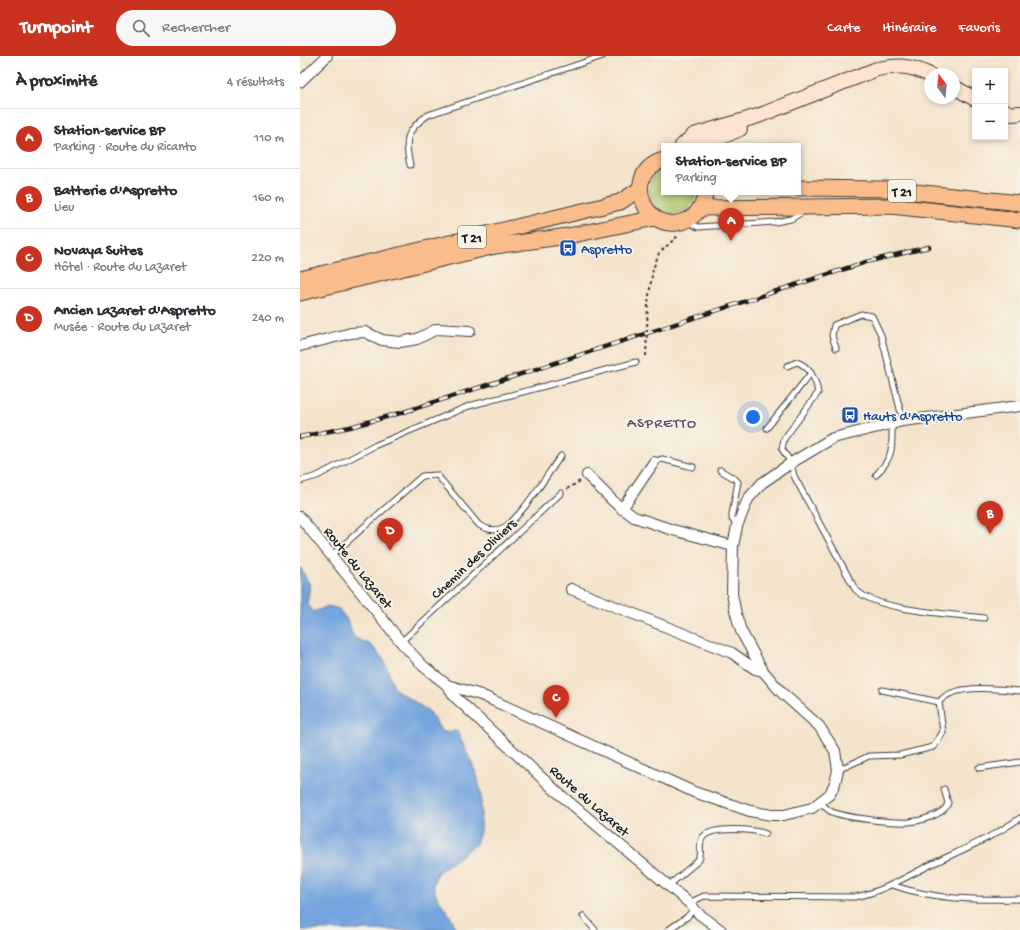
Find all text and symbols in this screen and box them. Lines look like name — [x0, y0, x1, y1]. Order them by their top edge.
search box — [116, 10, 396, 46]
text: Turnpoint — [20, 17, 92, 40]
icon: search — [130, 17, 152, 39]
text: Rechercher — [162, 19, 230, 37]
text: Carte — [827, 20, 861, 37]
text: Itinéraire — [883, 20, 936, 37]
text: Favoris — [958, 20, 1000, 37]
north arrow — [924, 68, 960, 104]
map controls — [972, 68, 1008, 140]
button: + — [972, 68, 1008, 104]
text: À proximité — [16, 72, 97, 92]
text: 4 résultats — [227, 75, 284, 90]
button: − — [972, 104, 1008, 140]
text: Station-service BP — [54, 122, 165, 140]
text: A — [25, 131, 33, 146]
text: 110 m — [254, 131, 284, 146]
text: Parking · Route du Ricanto — [54, 140, 196, 155]
popup — [661, 143, 801, 195]
text: Station-service BP — [675, 153, 787, 171]
text: Parking — [675, 171, 717, 186]
road number: T 21 — [888, 180, 916, 202]
text: Batterie d'Aspretto — [54, 182, 177, 200]
text: B — [26, 191, 32, 206]
text: 160 m — [252, 191, 284, 206]
text: Lieu — [54, 200, 74, 215]
pin: A — [718, 208, 744, 241]
road number: T 21 — [458, 226, 486, 248]
bus stop icon: Aspretto — [558, 238, 578, 258]
text: Novaya Suites — [54, 242, 142, 260]
place label: Aspretto — [581, 242, 632, 259]
text: C — [25, 251, 33, 266]
text: 220 m — [252, 251, 284, 266]
text: Hôtel · Route du Lazaret — [54, 260, 186, 275]
text: Ancien Lazaret d'Aspretto — [54, 302, 216, 320]
text: D — [25, 311, 33, 326]
text: 240 m — [252, 311, 284, 326]
text: Musée · Route du Lazaret — [54, 320, 191, 335]
bus stop icon: Hauts d'Aspretto — [840, 405, 860, 425]
your location — [743, 407, 763, 427]
place label: Hauts d'Aspretto — [863, 409, 962, 426]
district label: ASPRETTO — [627, 415, 697, 433]
pin: B — [977, 501, 1003, 534]
street label: Chemin des Oliviers — [429, 515, 521, 604]
pin: D — [377, 518, 403, 551]
street label: Route du Lazaret — [319, 524, 396, 614]
pin: C — [543, 685, 569, 718]
street label: Route du Lazaret — [545, 763, 633, 842]

